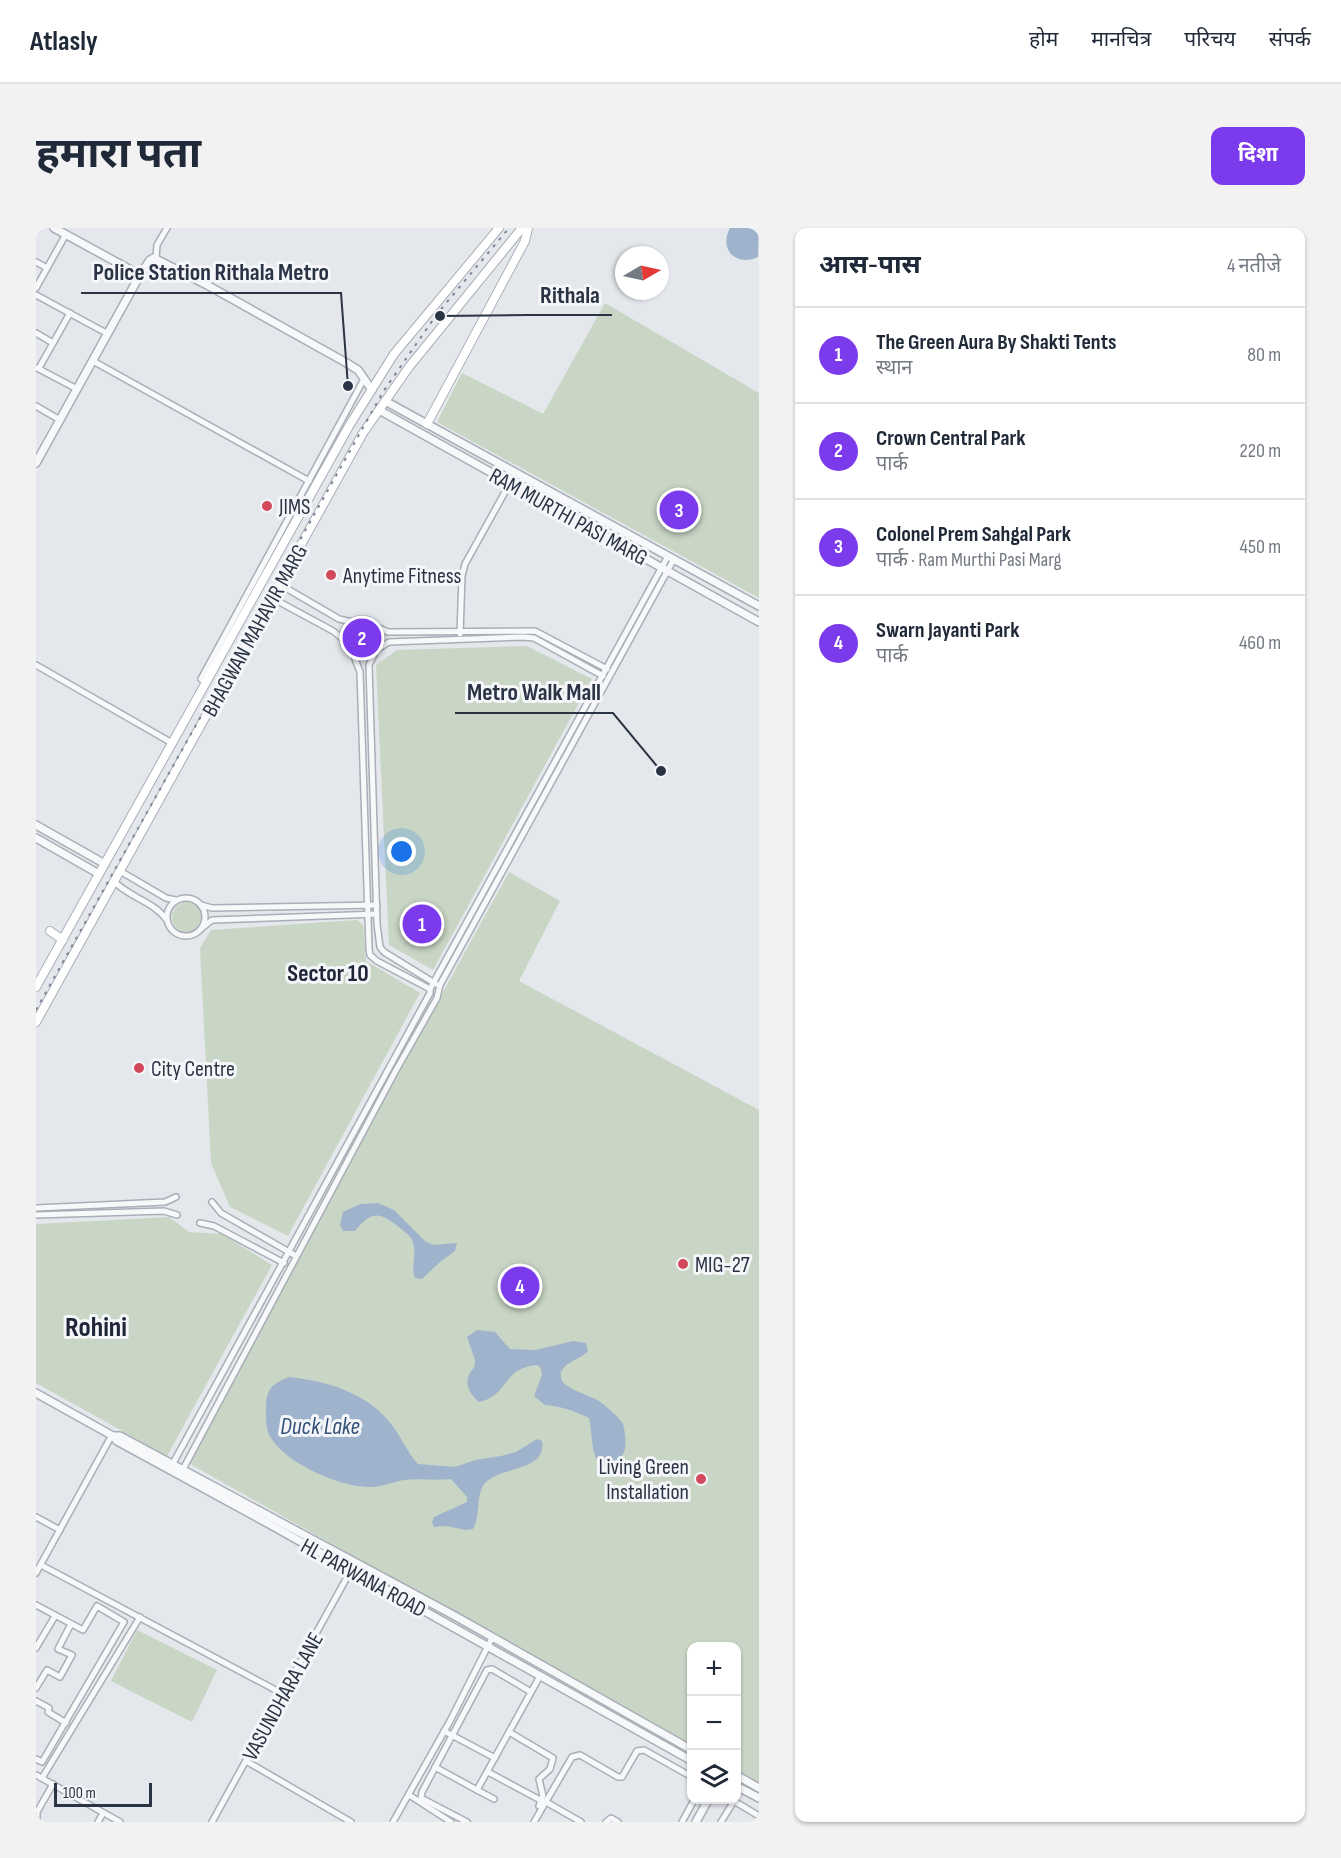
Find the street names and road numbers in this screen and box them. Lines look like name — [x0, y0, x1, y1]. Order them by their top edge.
street label: RAM MURTHI PASI MARG — [484, 463, 652, 572]
street label: BHAGWAN MAHAVIR MARG — [197, 540, 314, 722]
street label: HL PARWANA ROAD — [296, 1533, 431, 1624]
street label: VASUNDHARA LANE — [237, 1628, 330, 1766]

